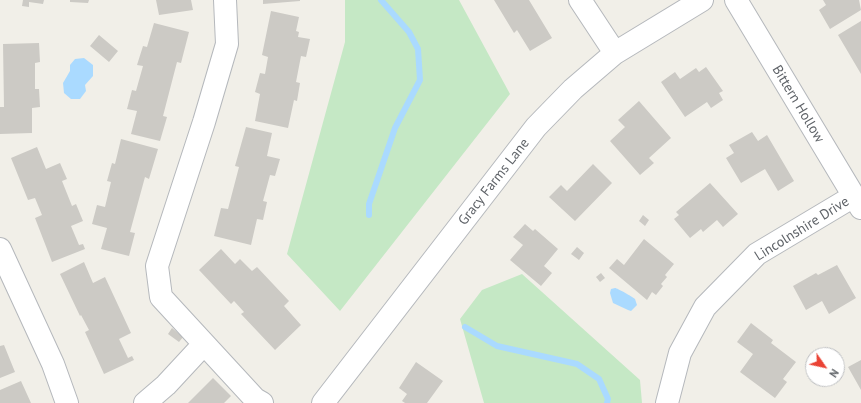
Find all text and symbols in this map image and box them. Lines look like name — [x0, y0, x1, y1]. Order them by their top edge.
street label: Bittern Hollow — [768, 62, 828, 146]
street label: Gracy Farms Lane — [455, 135, 533, 229]
street label: Lincolnshire Drive — [752, 193, 852, 265]
north arrow — [805, 347, 845, 387]
text: N — [826, 366, 842, 380]

